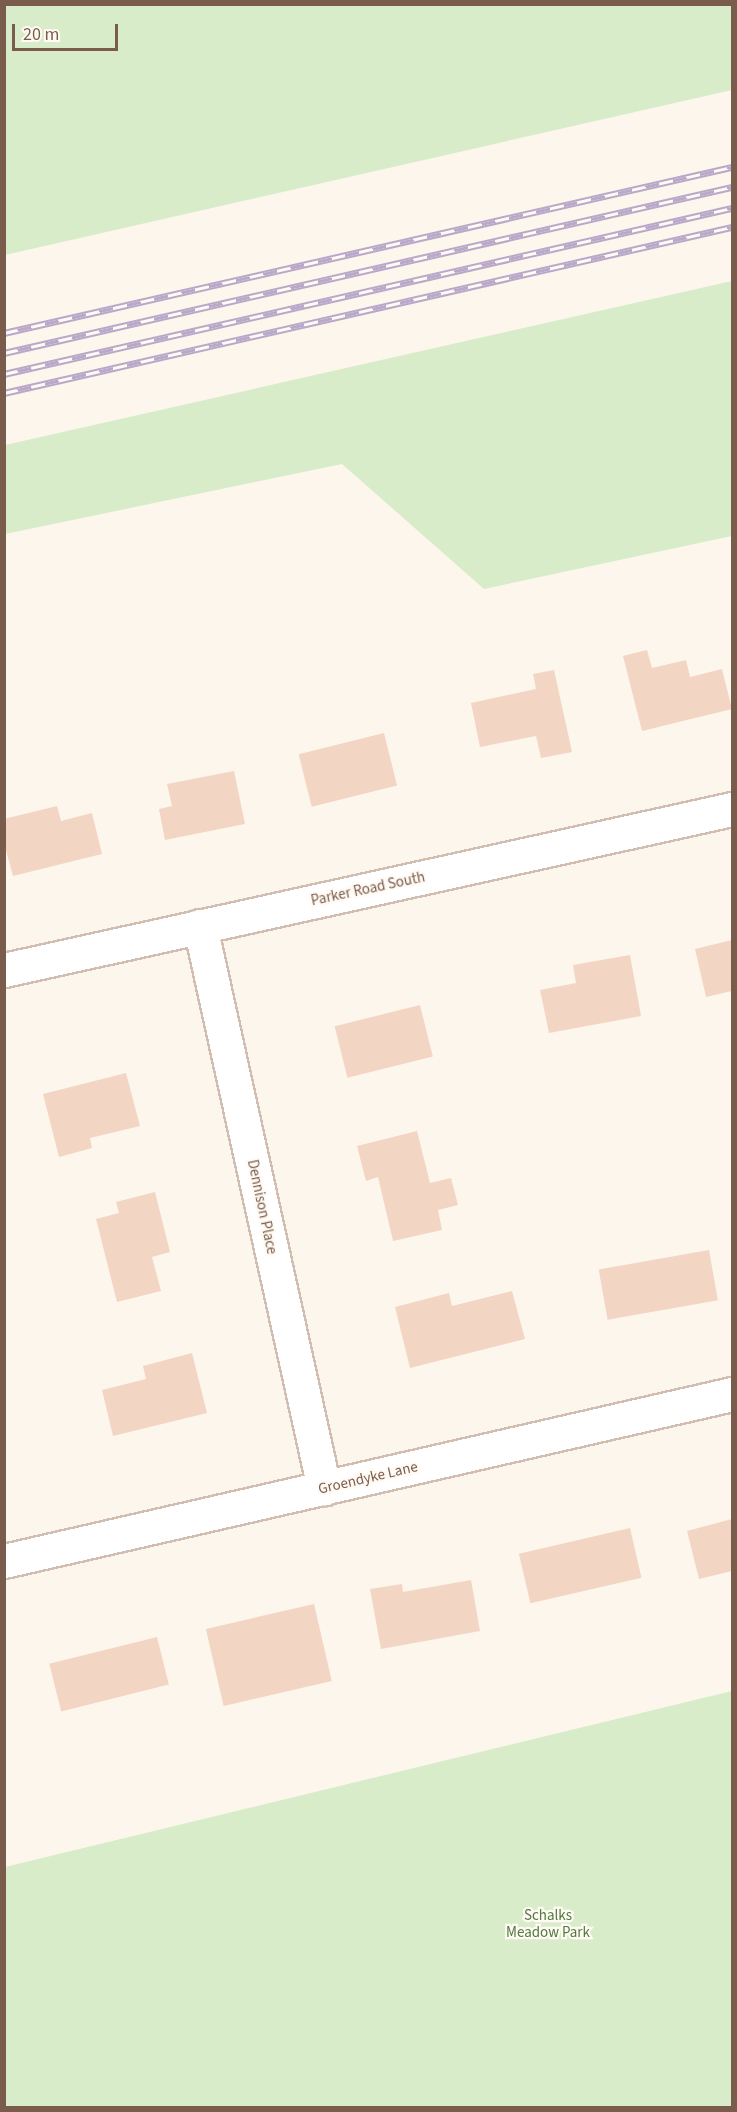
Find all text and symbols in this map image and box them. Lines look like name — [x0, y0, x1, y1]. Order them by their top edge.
scale bar — [15, 12, 122, 50]
text: 20 m — [23, 22, 59, 47]
street label: Parker Road South — [309, 868, 427, 910]
street label: Dennison Place — [243, 1158, 281, 1256]
street label: Groendyke Lane — [317, 1458, 419, 1498]
park label: Schalks Meadow Park — [506, 1906, 590, 1941]

